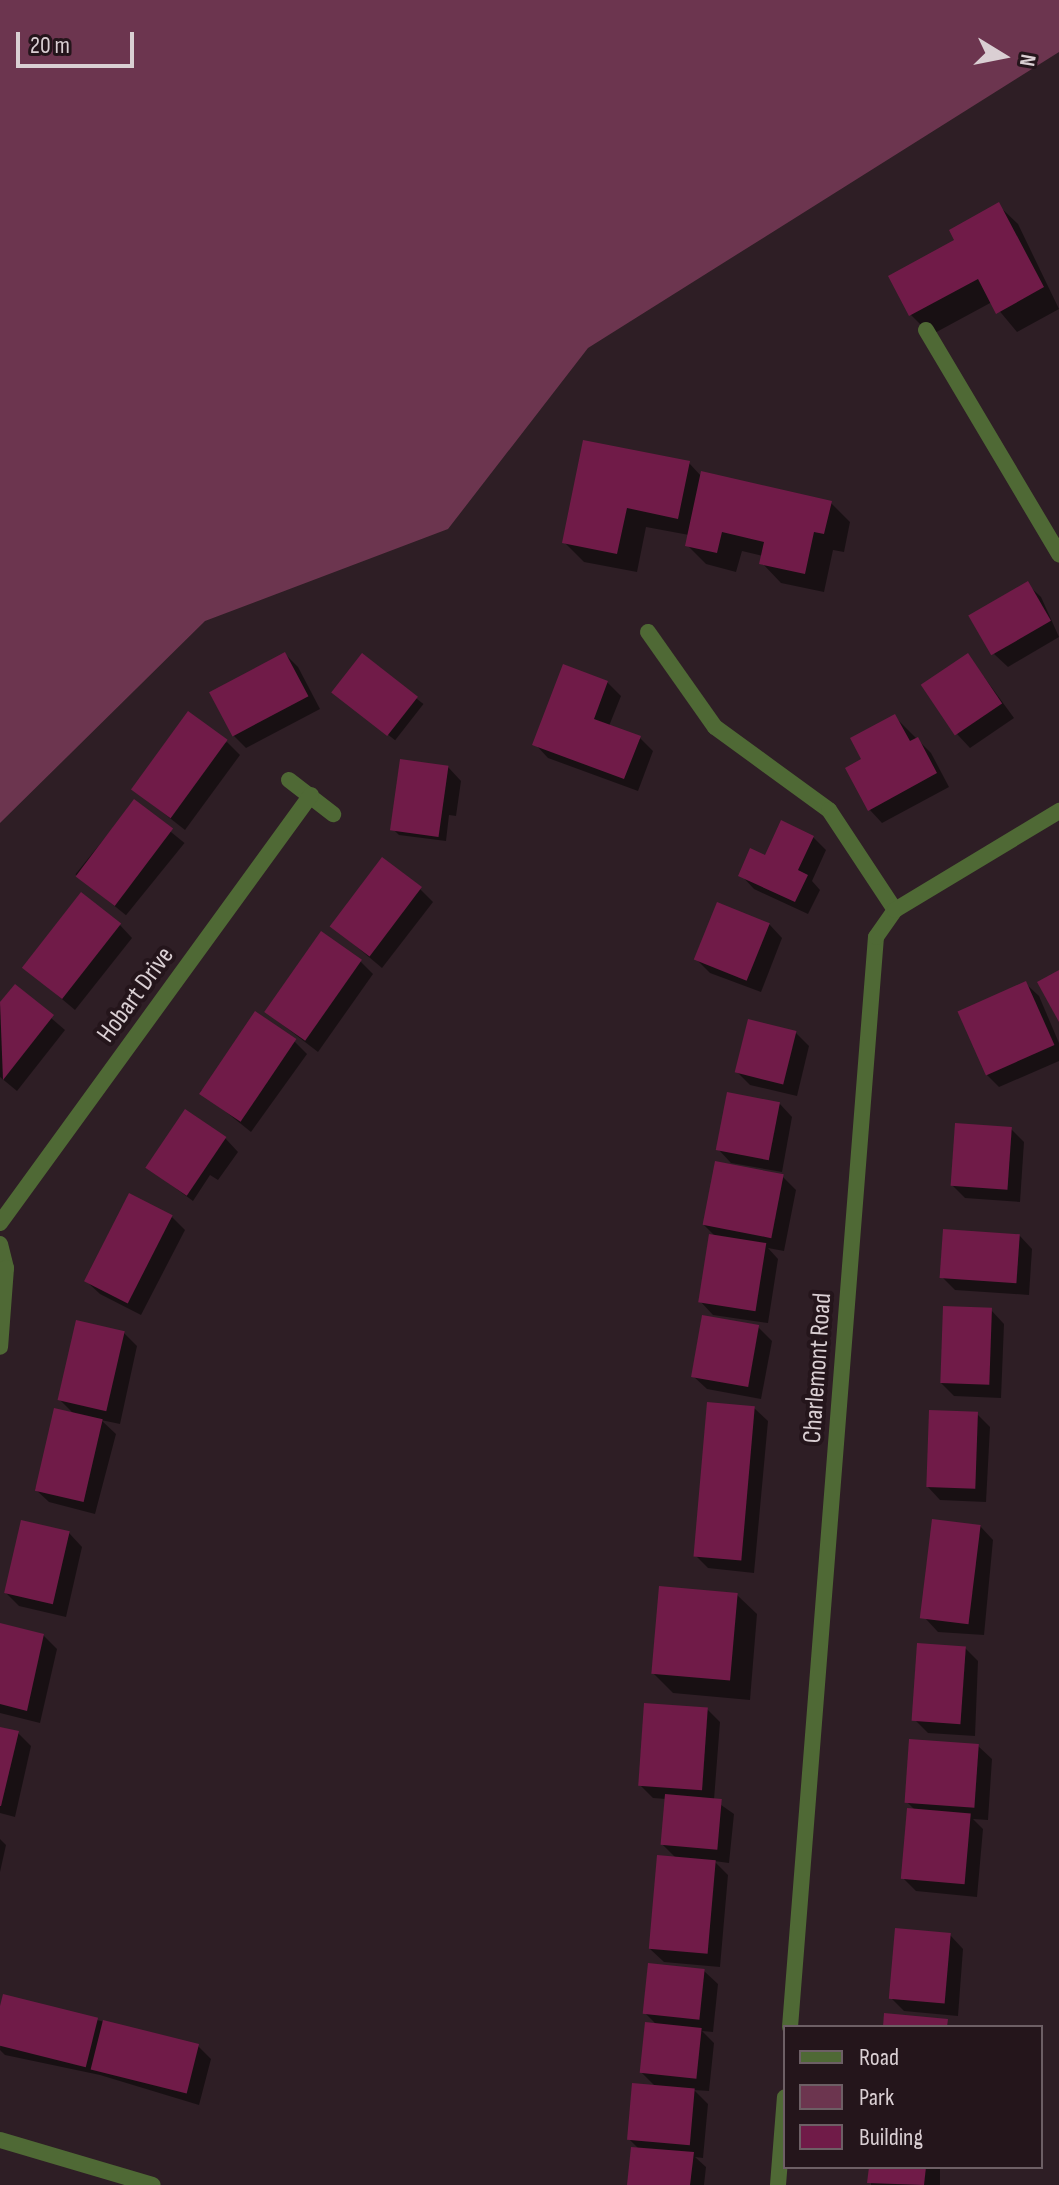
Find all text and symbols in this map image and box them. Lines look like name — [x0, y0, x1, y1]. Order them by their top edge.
scale bar — [20, 16, 138, 66]
north arrow — [963, 16, 1043, 96]
text: 20 m — [30, 31, 70, 60]
text: N — [1013, 52, 1041, 68]
street label: Hobart Drive — [91, 941, 181, 1049]
street label: Charlemont Road — [797, 1292, 839, 1444]
legend — [783, 2025, 1043, 2169]
text: Road — [859, 2043, 899, 2072]
text: Park — [859, 2083, 894, 2112]
text: Building — [859, 2123, 923, 2152]

